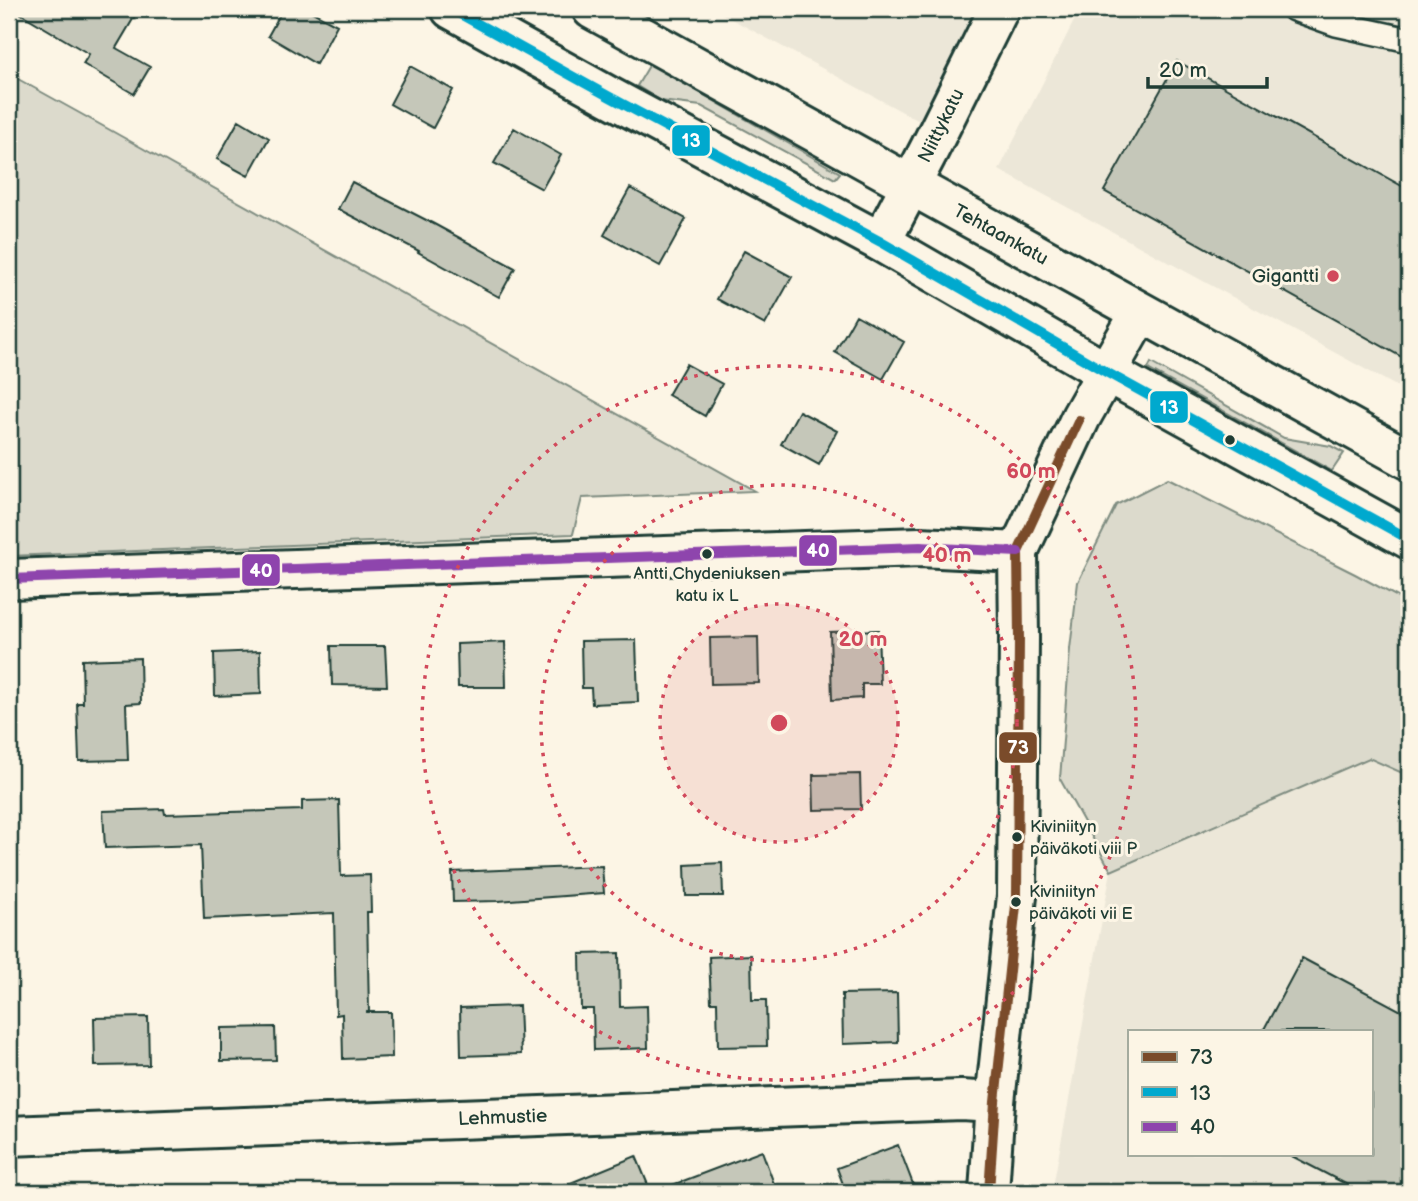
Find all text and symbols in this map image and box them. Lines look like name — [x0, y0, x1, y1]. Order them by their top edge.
scale bar — [1148, 46, 1268, 90]
text: 20 m — [1159, 58, 1207, 83]
street label: Niittykatu — [913, 85, 969, 166]
line badge: 13 — [671, 124, 711, 157]
text: 13 — [681, 130, 701, 153]
street label: Tehtaankatu — [949, 199, 1052, 270]
place label: Gigantti — [1252, 265, 1319, 288]
marker: Gigantti — [1325, 268, 1341, 284]
line badge: 13 — [1149, 390, 1189, 424]
text: 13 — [1159, 397, 1179, 420]
unlabelled marker — [1223, 433, 1237, 447]
text: 60 m — [1006, 459, 1056, 484]
line badge: 40 — [798, 534, 838, 567]
text: 40 — [806, 540, 830, 563]
text: 40 m — [922, 543, 972, 568]
marker: Antti Chydeniuksen katu ix L — [700, 547, 714, 561]
line badge: 40 — [241, 553, 281, 587]
text: 40 — [249, 560, 273, 583]
place label: Antti Chydeniuksen katu ix L — [634, 564, 780, 606]
text: 20 m — [839, 627, 887, 652]
centre of rings — [767, 711, 791, 735]
line badge: 73 — [998, 731, 1038, 764]
text: 73 — [1007, 737, 1029, 760]
place label: Kiviniityn päiväkoti viii P — [1030, 817, 1137, 859]
marker: Kiviniityn päiväkoti viii P — [1010, 830, 1024, 844]
place label: Kiviniityn päiväkoti vii E — [1029, 882, 1133, 924]
marker: Kiviniityn päiväkoti vii E — [1009, 895, 1023, 909]
legend — [1128, 1030, 1372, 1156]
text: 73 — [1190, 1045, 1213, 1070]
text: 13 — [1190, 1081, 1211, 1106]
street label: Lehmustie — [458, 1104, 548, 1131]
text: 40 — [1190, 1115, 1215, 1140]

